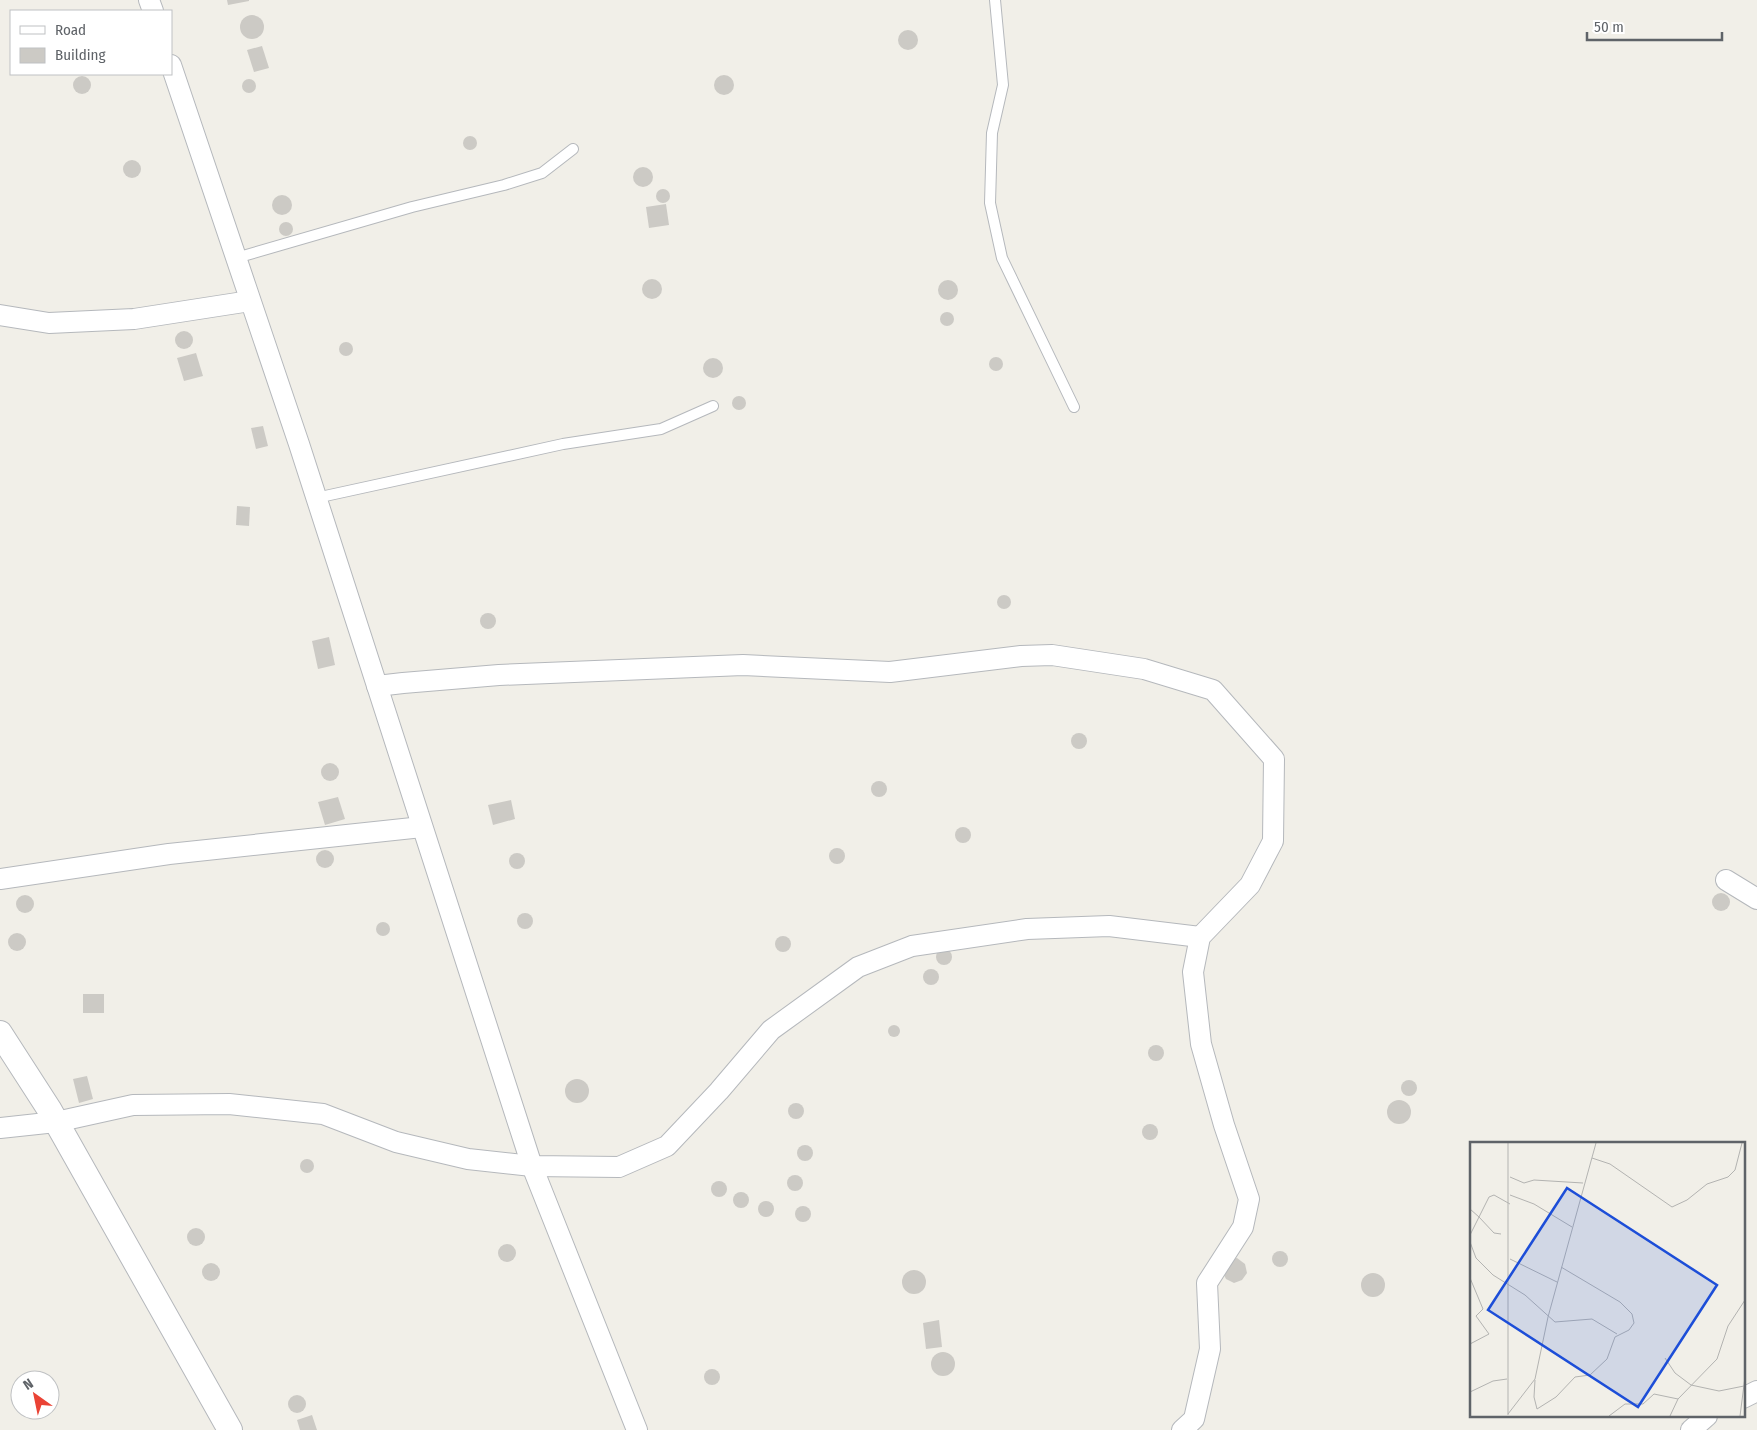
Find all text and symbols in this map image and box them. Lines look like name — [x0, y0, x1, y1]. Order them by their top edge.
legend — [10, 10, 172, 75]
scale bar — [1587, 10, 1722, 42]
text: 50 m — [1594, 18, 1624, 36]
text: Road — [55, 21, 86, 39]
text: Building — [55, 46, 106, 64]
inset map — [1470, 1142, 1744, 1418]
north arrow — [10, 1370, 60, 1420]
text: N — [20, 1375, 36, 1394]

